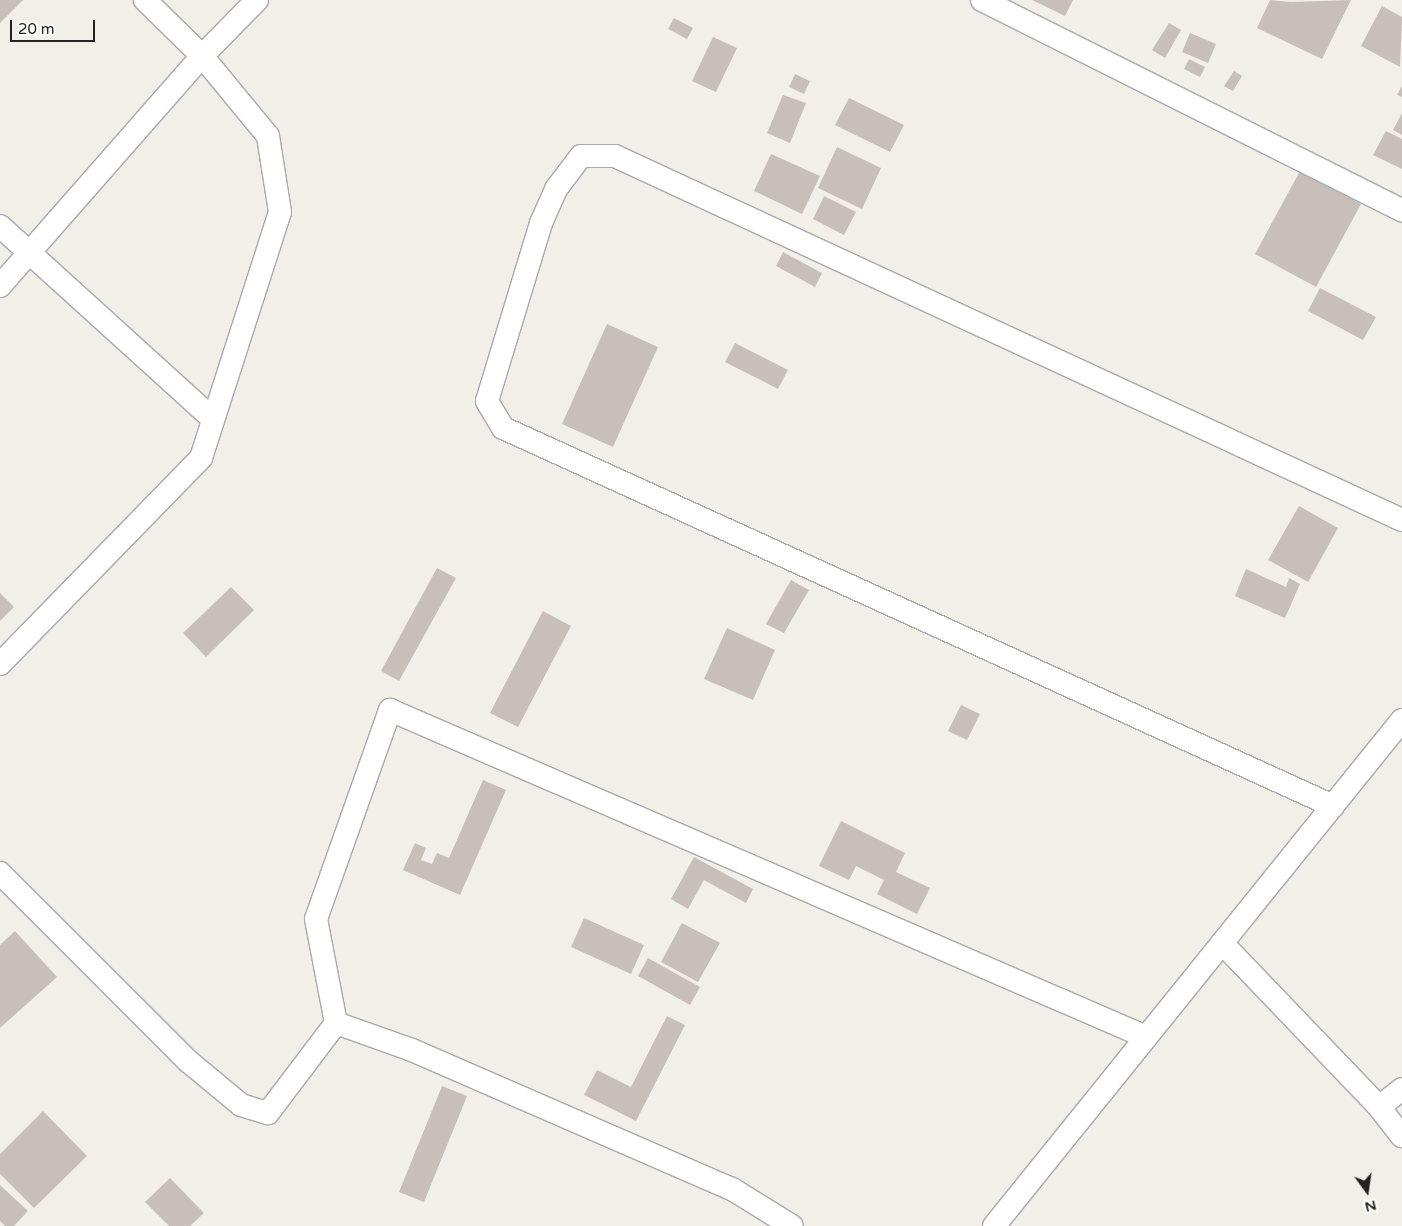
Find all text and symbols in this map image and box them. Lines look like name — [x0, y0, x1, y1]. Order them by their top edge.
scale bar — [12, 10, 98, 42]
text: 20 m — [18, 20, 55, 38]
north arrow — [1342, 1166, 1392, 1216]
text: N — [1363, 1196, 1378, 1216]

